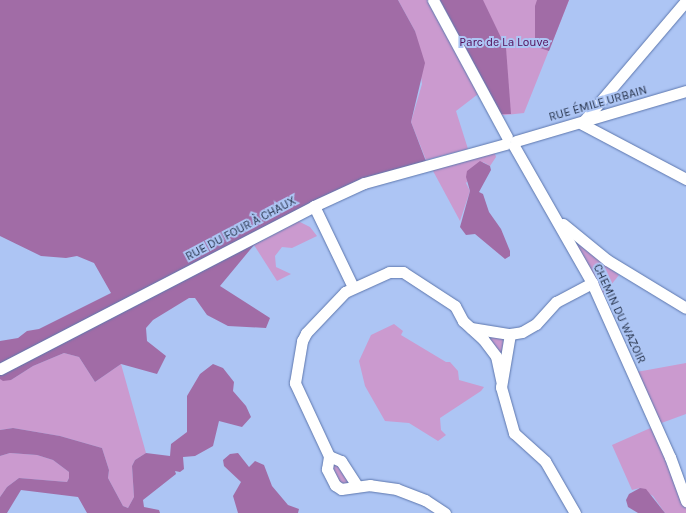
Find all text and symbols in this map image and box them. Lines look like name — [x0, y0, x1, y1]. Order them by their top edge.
park label: Parc de La Louve — [459, 36, 549, 50]
street label: RUE ÉMILE URBAIN — [547, 83, 649, 125]
street label: RUE DU FOUR À CHAUX — [183, 194, 299, 264]
street label: CHEMIN DU WAZOIR — [590, 262, 648, 366]

